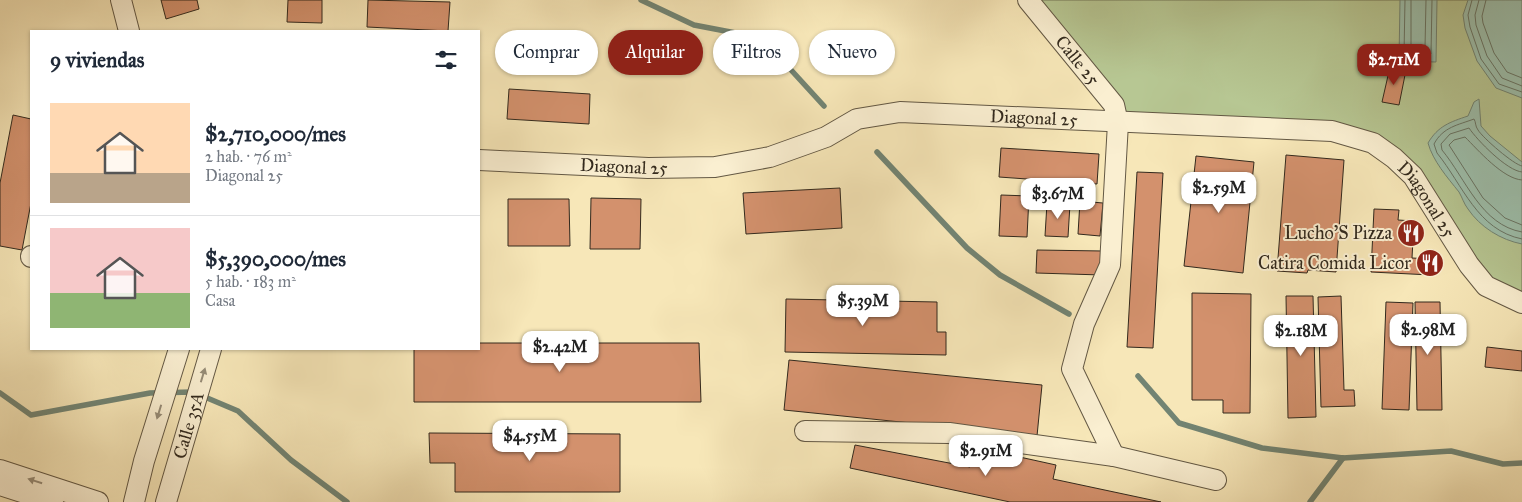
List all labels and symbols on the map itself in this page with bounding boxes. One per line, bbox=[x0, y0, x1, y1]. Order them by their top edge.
street label: Calle 25 bbox=[1051, 31, 1105, 90]
pin: $2.71M bbox=[1353, 44, 1435, 86]
street label: Diagonal 25 bbox=[990, 105, 1079, 131]
street label: Diagonal 25 bbox=[580, 154, 668, 179]
street label: Diagonal 25 bbox=[1393, 156, 1460, 242]
pin: $2.59M bbox=[1178, 172, 1260, 214]
pin: $3.67M bbox=[1017, 178, 1099, 220]
restaurant icon: Lucho'S Pizza bbox=[1396, 218, 1426, 248]
place label: Lucho'S Pizza bbox=[1284, 222, 1392, 244]
restaurant icon: Catira Comida Licor bbox=[1415, 248, 1445, 278]
place label: Catira Comida Licor bbox=[1258, 252, 1411, 274]
pin: $5.39M bbox=[822, 284, 904, 327]
pin: $2.18M bbox=[1260, 314, 1342, 357]
pin: $2.98M bbox=[1387, 314, 1469, 356]
pin: $2.42M bbox=[519, 330, 601, 373]
one-way arrow bbox=[200, 367, 208, 382]
street label: Calle 35A bbox=[168, 389, 209, 461]
one-way arrow bbox=[155, 405, 163, 420]
pin: $4.55M bbox=[489, 420, 571, 462]
pin: $2.91M bbox=[945, 434, 1027, 477]
one-way arrow bbox=[28, 477, 43, 485]

